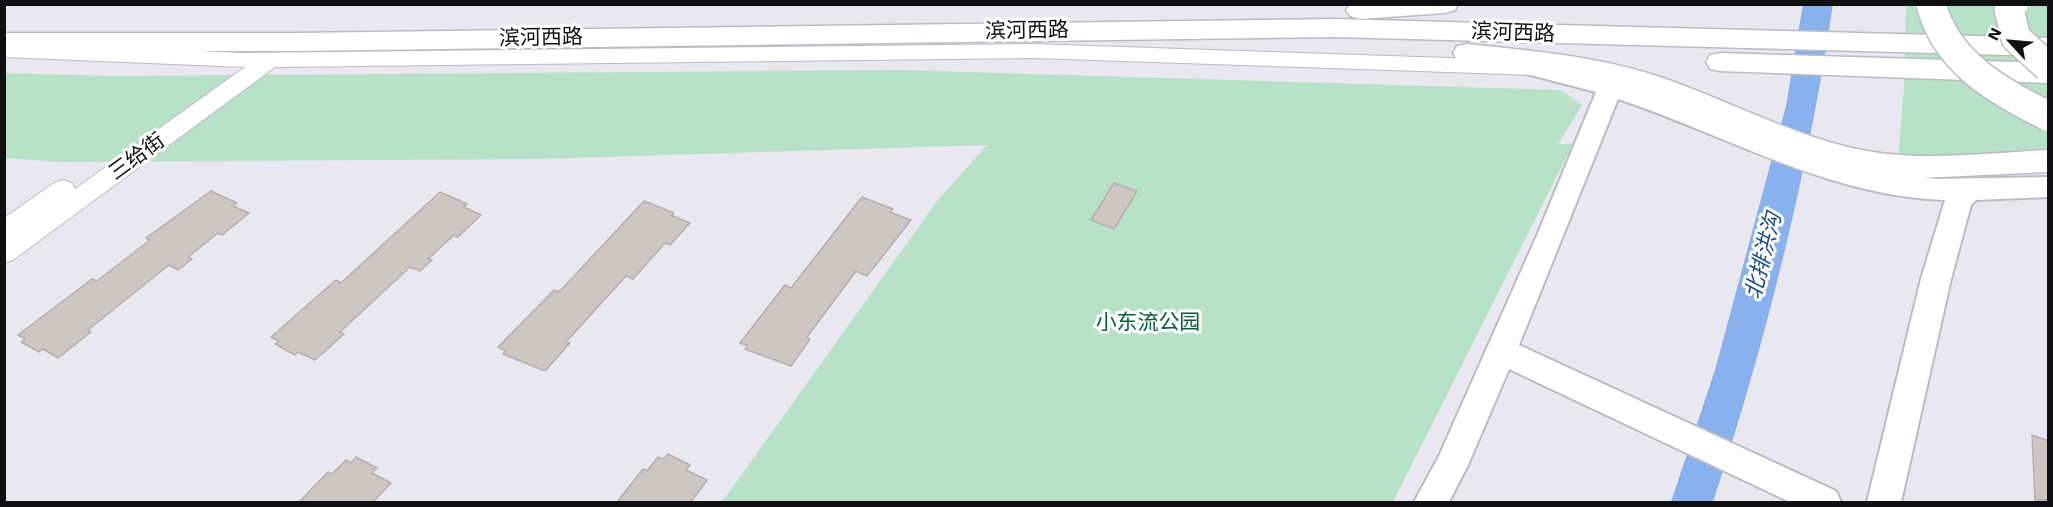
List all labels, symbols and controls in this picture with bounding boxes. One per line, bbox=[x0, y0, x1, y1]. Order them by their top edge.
north arrow bbox=[1981, 12, 2041, 72]
street label: 滨河西路 bbox=[985, 18, 1069, 44]
street label: 滨河西路 bbox=[1471, 19, 1555, 47]
text: N bbox=[1983, 24, 2006, 43]
street label: 滨河西路 bbox=[499, 25, 583, 51]
street label: 三给街 bbox=[104, 128, 170, 186]
water label: 北排洪沟 bbox=[1741, 210, 1787, 302]
park label: 小东流公园 bbox=[1096, 310, 1200, 336]

